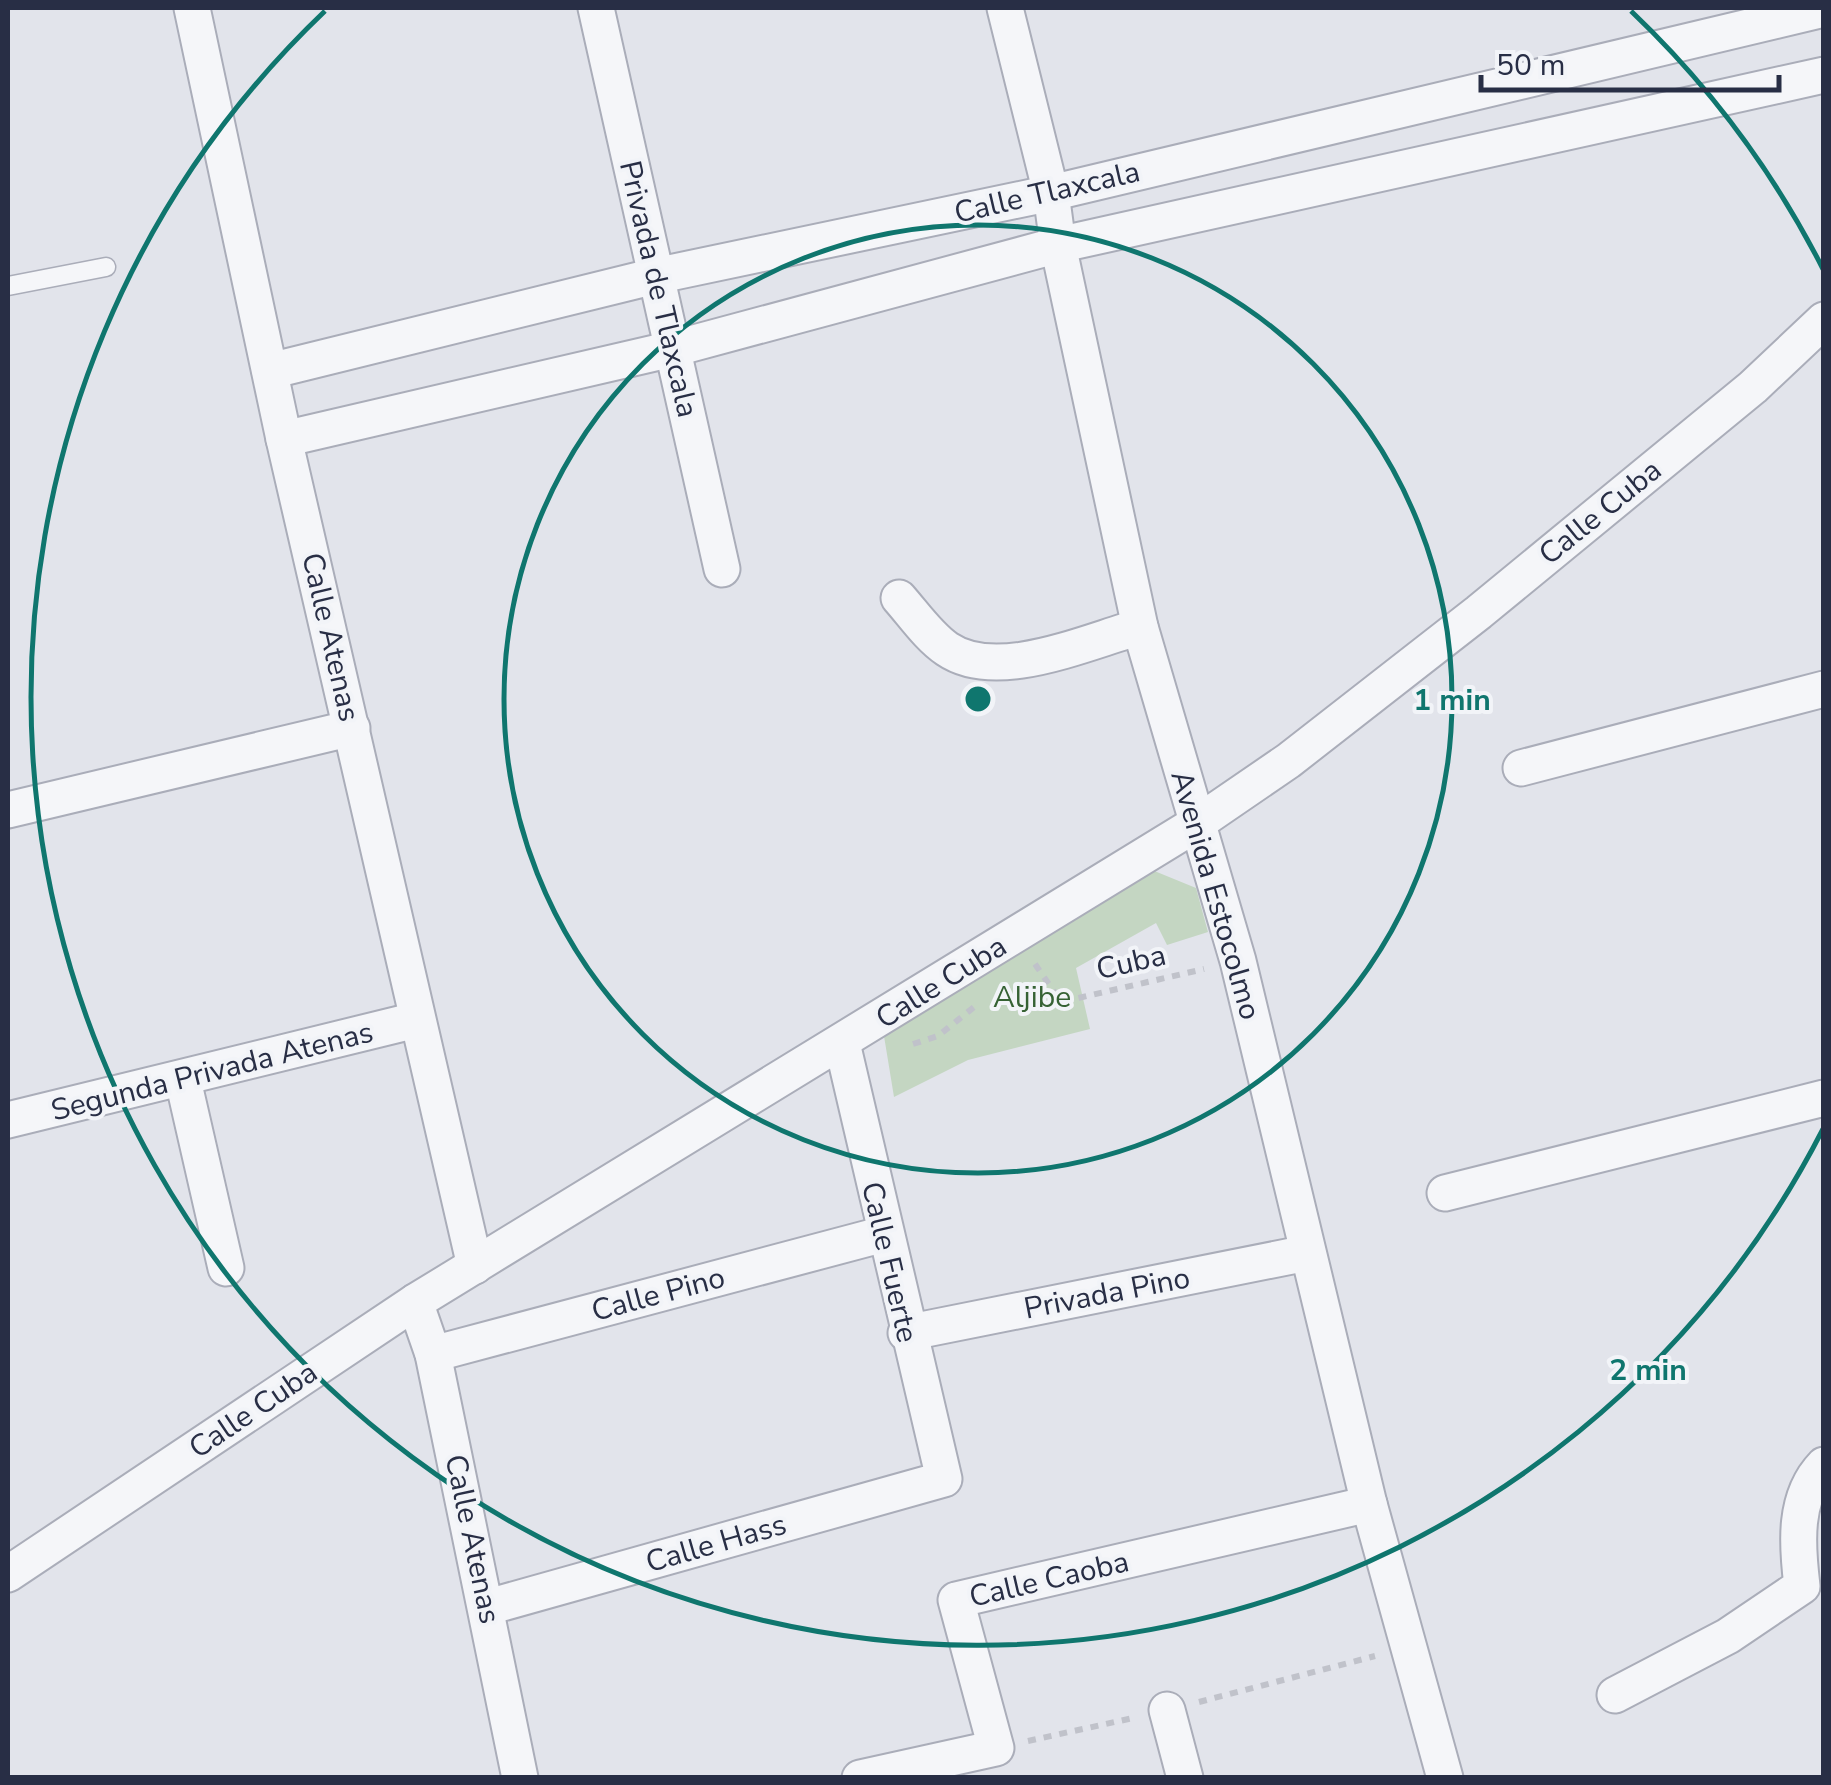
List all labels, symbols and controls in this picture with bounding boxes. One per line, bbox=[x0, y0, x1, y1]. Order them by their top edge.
scale bar bbox=[1481, 30, 1778, 92]
text: 50 m bbox=[1496, 45, 1565, 86]
street label: Calle Tlaxcala bbox=[950, 151, 1144, 234]
street label: Privada de Tlaxcala bbox=[609, 157, 708, 422]
street label: Calle Cuba bbox=[1530, 450, 1670, 575]
street label: Calle Atenas bbox=[291, 549, 370, 726]
text: 1 min bbox=[1413, 680, 1491, 721]
centre of rings bbox=[960, 681, 996, 717]
street label: Avenida Estocolmo bbox=[1160, 766, 1271, 1025]
street label: Calle Cuba bbox=[868, 926, 1014, 1039]
street label: Cuba bbox=[1092, 935, 1170, 990]
park label: Aljibe bbox=[993, 977, 1071, 1018]
street label: Segunda Privada Atenas bbox=[47, 1012, 378, 1131]
street label: Calle Fuerte bbox=[851, 1178, 928, 1346]
street label: Calle Pino bbox=[587, 1257, 729, 1332]
street label: Privada Pino bbox=[1021, 1257, 1194, 1330]
text: 2 min bbox=[1609, 1350, 1687, 1391]
street label: Calle Cuba bbox=[181, 1352, 326, 1468]
street label: Calle Atenas bbox=[435, 1451, 510, 1628]
street label: Calle Hass bbox=[641, 1504, 791, 1583]
street label: Calle Caoba bbox=[965, 1541, 1133, 1618]

